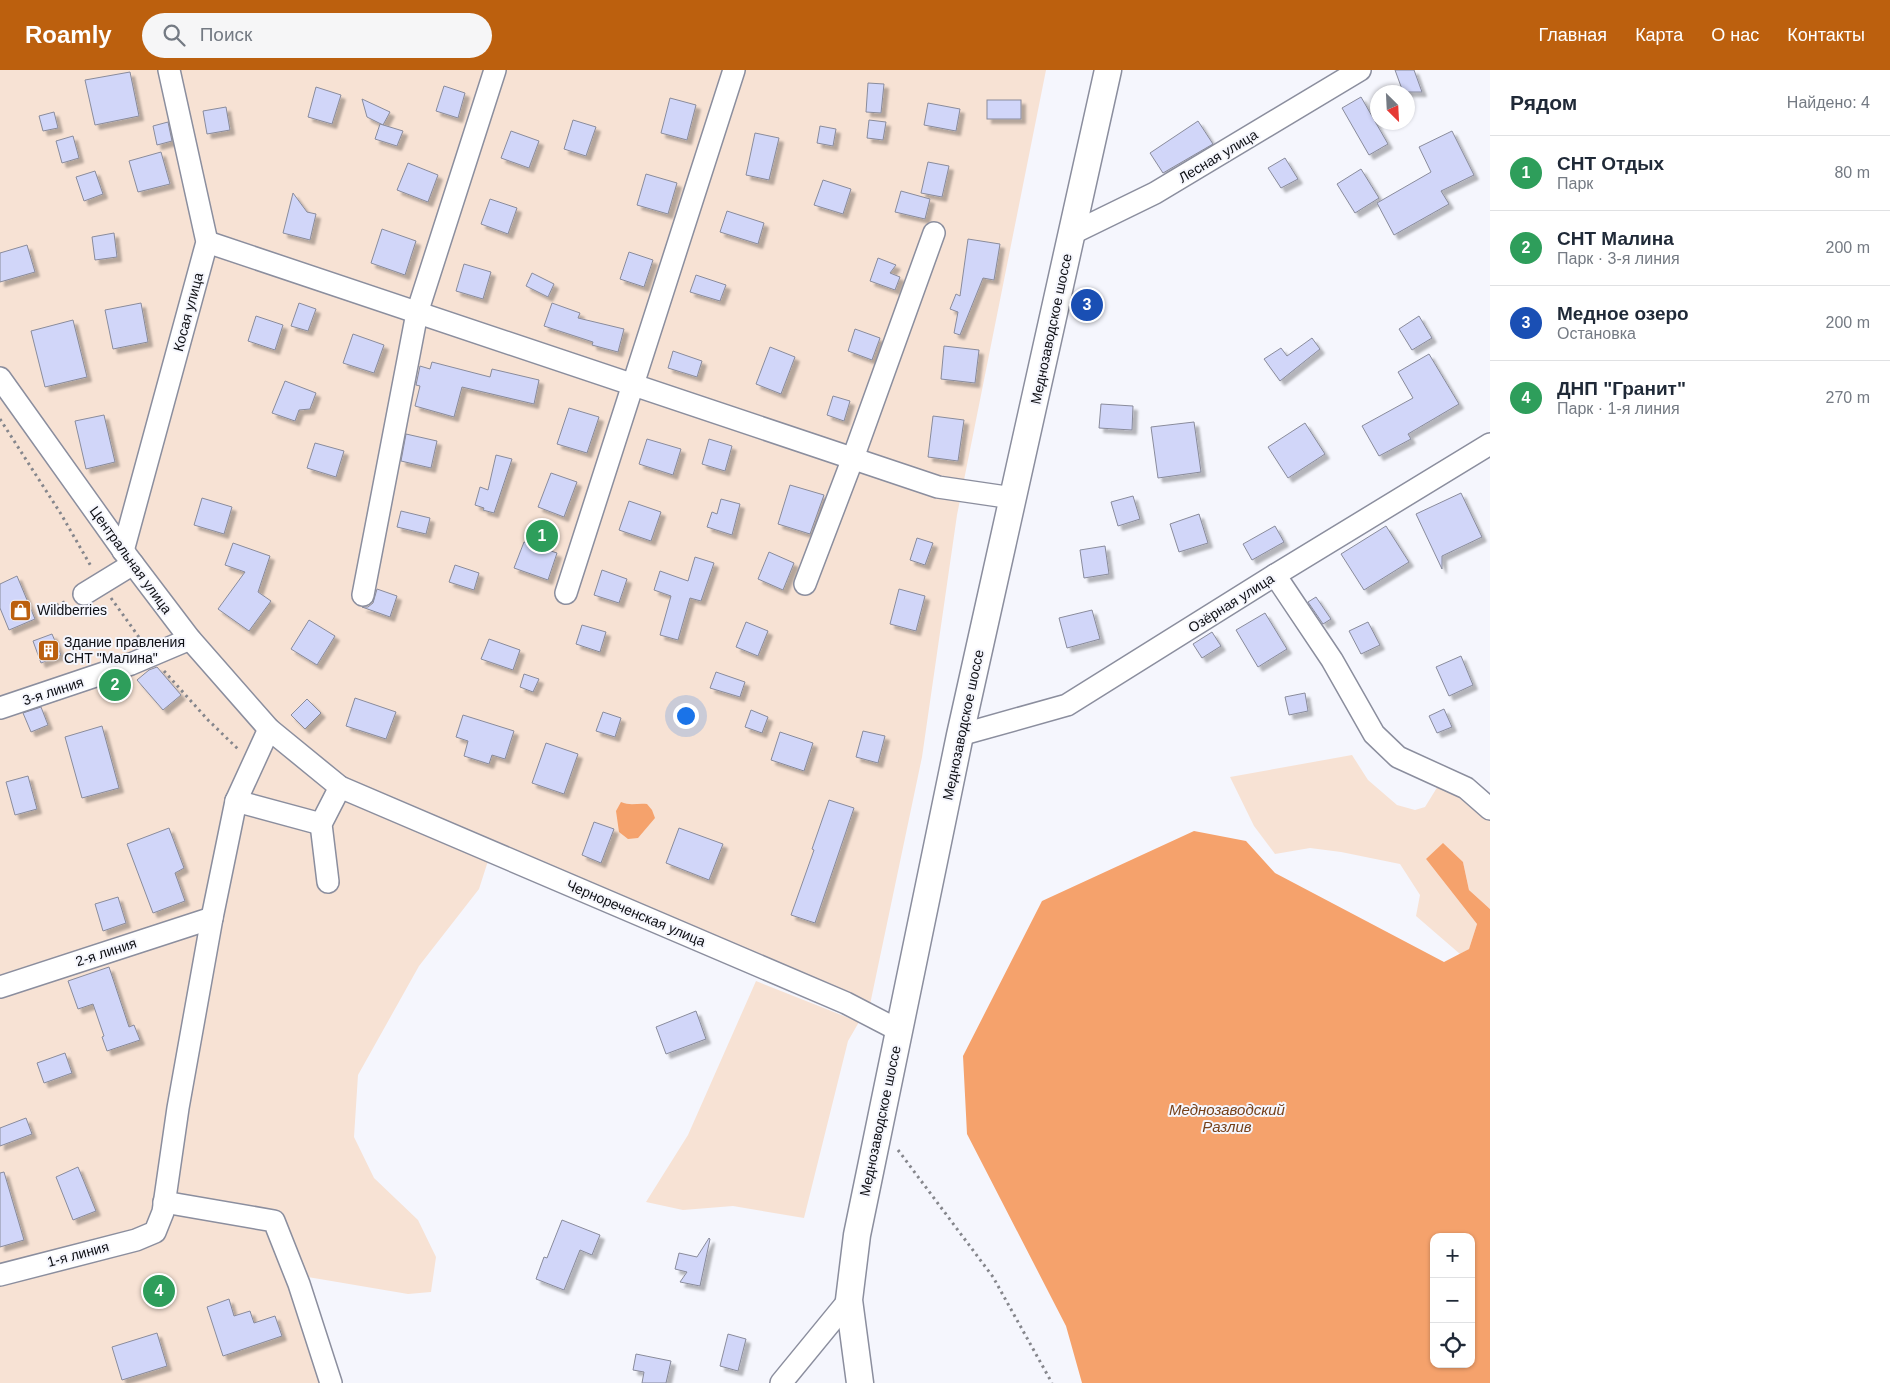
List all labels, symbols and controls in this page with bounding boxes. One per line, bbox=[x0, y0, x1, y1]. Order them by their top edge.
search box bbox=[142, 13, 492, 58]
text: Roamly bbox=[25, 21, 112, 48]
icon: search bbox=[160, 21, 188, 49]
text: Поиск bbox=[200, 24, 252, 45]
text: Главная bbox=[1539, 25, 1607, 45]
text: Карта bbox=[1635, 25, 1683, 45]
text: О нас bbox=[1711, 25, 1759, 45]
text: Контакты bbox=[1787, 25, 1865, 45]
north arrow bbox=[1370, 85, 1415, 130]
text: Рядом bbox=[1510, 91, 1577, 114]
text: Найдено: 4 bbox=[1787, 94, 1870, 111]
street label: Лесная улица bbox=[1176, 126, 1261, 186]
text: СНТ Отдых bbox=[1557, 153, 1664, 174]
text: 1 bbox=[1522, 164, 1530, 181]
text: 80 m bbox=[1834, 164, 1870, 181]
text: Парк bbox=[1557, 175, 1593, 192]
text: СНТ Малина bbox=[1557, 228, 1674, 249]
text: 2 bbox=[1522, 239, 1530, 256]
text: 200 m bbox=[1826, 239, 1870, 256]
text: Парк · 3-я линия bbox=[1557, 250, 1680, 267]
street label: Меднозаводское шоссе bbox=[1027, 252, 1075, 406]
street label: Косая улица bbox=[170, 271, 206, 353]
pin: 3 bbox=[1071, 286, 1103, 324]
text: Медное озеро bbox=[1557, 303, 1689, 324]
text: 3 bbox=[1522, 314, 1530, 331]
text: 200 m bbox=[1826, 314, 1870, 331]
text: Остановка bbox=[1557, 325, 1636, 342]
text: ДНП "Гранит" bbox=[1557, 378, 1686, 399]
text: 4 bbox=[1522, 389, 1530, 406]
text: 270 m bbox=[1826, 389, 1870, 406]
text: Парк · 1-я линия bbox=[1557, 400, 1680, 417]
street label: Центральная улица bbox=[87, 503, 175, 617]
pin: 1 bbox=[526, 517, 558, 555]
street label: Озёрная улица bbox=[1185, 570, 1277, 636]
shop icon: Wildberries bbox=[9, 598, 33, 622]
place label: Wildberries bbox=[37, 602, 107, 618]
place label: Здание правления СНТ "Малина" bbox=[64, 634, 185, 666]
building icon: Здание правления СНТ "Малина" bbox=[36, 638, 60, 662]
street label: Меднозаводское шоссе bbox=[939, 648, 987, 802]
pin: 2 bbox=[99, 666, 131, 704]
street label: 3-я линия bbox=[21, 674, 85, 708]
your location bbox=[673, 703, 699, 729]
street label: Чернореченская улица bbox=[564, 876, 708, 950]
street label: 2-я линия bbox=[74, 935, 138, 969]
street label: Меднозаводское шоссе bbox=[856, 1044, 904, 1198]
water label: Меднозаводский Разлив bbox=[1169, 1101, 1286, 1135]
map controls bbox=[1430, 1233, 1475, 1368]
button: + bbox=[1430, 1233, 1475, 1278]
street label: 1-я линия bbox=[45, 1238, 111, 1270]
pin: 4 bbox=[143, 1272, 175, 1310]
button: − bbox=[1430, 1278, 1475, 1323]
button: locate bbox=[1430, 1323, 1475, 1368]

